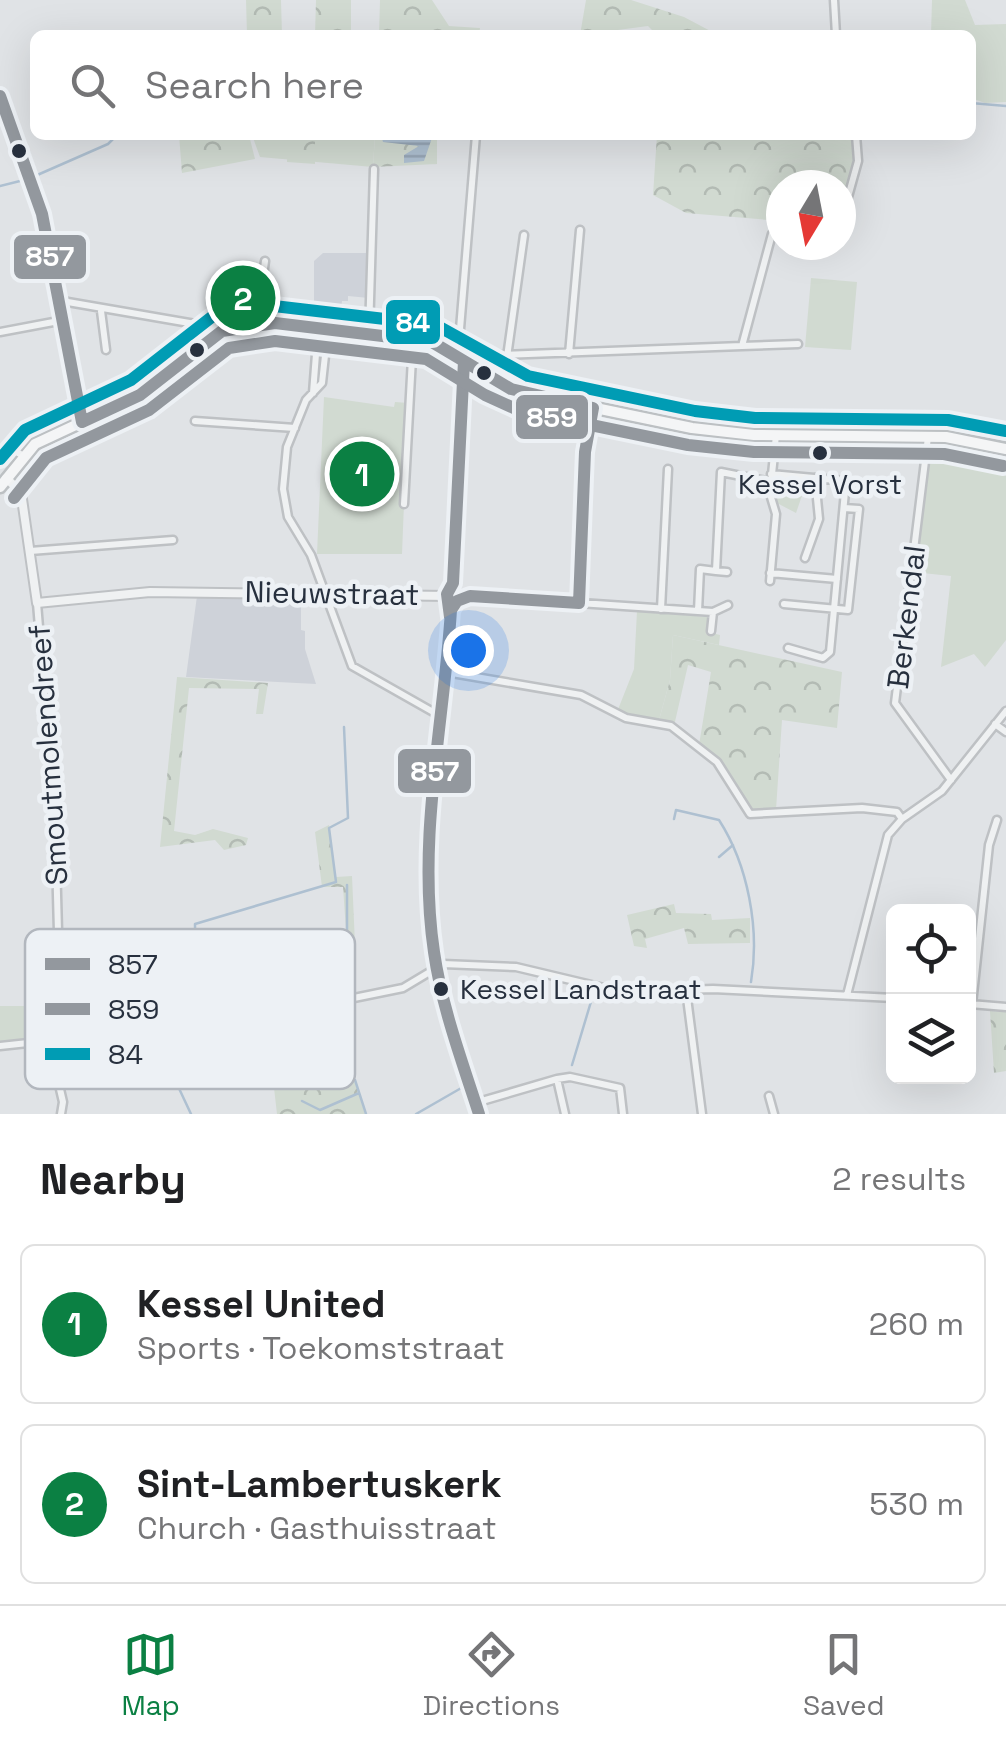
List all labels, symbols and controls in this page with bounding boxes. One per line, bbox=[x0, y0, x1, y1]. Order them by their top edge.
search box bbox=[30, 30, 976, 140]
icon: search bbox=[65, 58, 120, 113]
text: Search here bbox=[145, 61, 364, 109]
unlabelled marker bbox=[9, 141, 29, 161]
north arrow bbox=[766, 170, 856, 260]
line badge: 857 bbox=[12, 233, 88, 281]
text: 857 bbox=[26, 238, 74, 274]
pin: 2 bbox=[210, 260, 276, 336]
line badge: 84 bbox=[384, 298, 442, 346]
text: 84 bbox=[396, 304, 430, 340]
unlabelled marker bbox=[187, 340, 207, 360]
unlabelled marker bbox=[474, 363, 494, 383]
line badge: 859 bbox=[514, 393, 590, 441]
text: 859 bbox=[527, 399, 577, 435]
pin: 1 bbox=[330, 436, 394, 512]
marker: Kessel Vorst bbox=[810, 443, 830, 463]
place label: Kessel Vorst bbox=[738, 466, 902, 502]
street label: Berkendal bbox=[878, 543, 934, 691]
street label: Nieuwstraat bbox=[244, 572, 420, 614]
street label: Smoutmolendreef bbox=[19, 623, 77, 887]
your location bbox=[443, 625, 494, 676]
line badge: 857 bbox=[396, 747, 473, 795]
text: 857 bbox=[411, 753, 459, 789]
map controls bbox=[886, 904, 976, 1084]
button: locate bbox=[886, 904, 976, 994]
legend bbox=[25, 929, 355, 1089]
text: 857 bbox=[108, 946, 158, 982]
place label: Kessel Landstraat bbox=[460, 971, 701, 1007]
marker: Kessel Landstraat bbox=[431, 979, 451, 999]
text: 859 bbox=[108, 991, 159, 1027]
button: layers bbox=[886, 994, 976, 1084]
text: 84 bbox=[108, 1036, 143, 1072]
text: Nearby bbox=[40, 1153, 186, 1206]
text: 2 results bbox=[832, 1159, 966, 1199]
text: Kessel United bbox=[137, 1280, 386, 1328]
text: 1 bbox=[67, 1304, 82, 1344]
text: 260 m bbox=[869, 1304, 964, 1344]
text: Sports · Toekomststraat bbox=[137, 1328, 505, 1368]
text: Sint-Lambertuskerk bbox=[137, 1460, 502, 1508]
text: 2 bbox=[65, 1484, 84, 1524]
text: 530 m bbox=[869, 1484, 964, 1524]
text: Church · Gasthuisstraat bbox=[137, 1508, 497, 1548]
tab: Map bbox=[121, 1627, 180, 1723]
tab: Directions bbox=[423, 1627, 560, 1723]
tab: Saved bbox=[803, 1627, 885, 1723]

